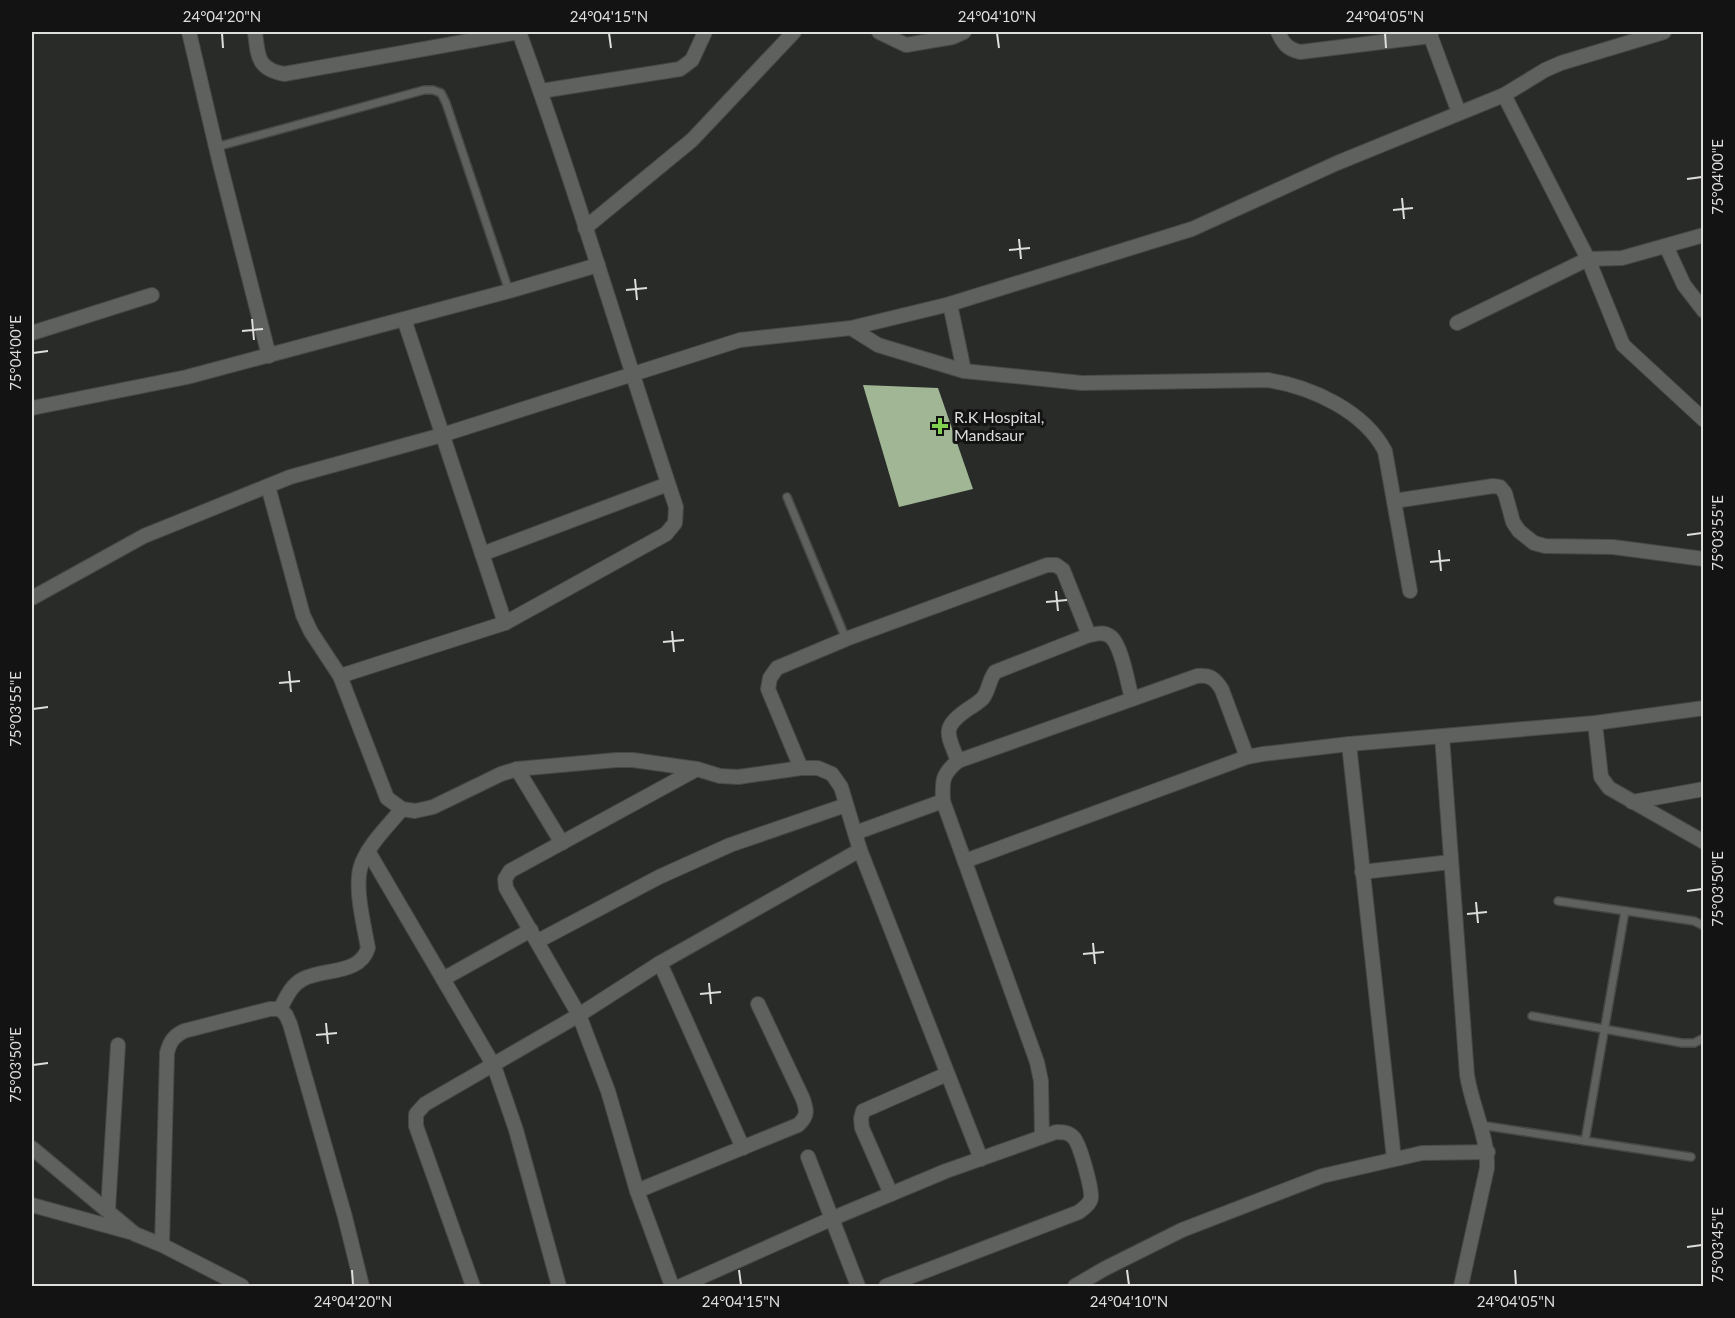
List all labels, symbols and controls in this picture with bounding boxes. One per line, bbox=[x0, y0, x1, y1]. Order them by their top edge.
text: 24°04'20"N bbox=[183, 7, 261, 25]
text: 24°04'15"N bbox=[570, 7, 648, 25]
text: 24°04'10"N bbox=[958, 7, 1036, 25]
text: 24°04'05"N bbox=[1346, 7, 1424, 25]
text: 75°04'00"E bbox=[1708, 139, 1726, 215]
text: 75°04'00"E bbox=[6, 315, 24, 391]
place label: R.K Hospital, Mandsaur bbox=[954, 407, 1044, 444]
marker: R.K Hospital, Mandsaur bbox=[931, 417, 949, 435]
text: 75°03'55"E bbox=[1708, 495, 1726, 571]
text: 75°03'55"E bbox=[6, 671, 24, 747]
text: 75°03'50"E bbox=[1708, 851, 1726, 927]
text: 75°03'50"E bbox=[6, 1027, 24, 1103]
text: 75°03'45"E bbox=[1708, 1207, 1726, 1283]
text: 24°04'20"N bbox=[314, 1292, 392, 1310]
text: 24°04'15"N bbox=[702, 1292, 780, 1310]
text: 24°04'10"N bbox=[1090, 1292, 1168, 1310]
text: 24°04'05"N bbox=[1477, 1292, 1555, 1310]

